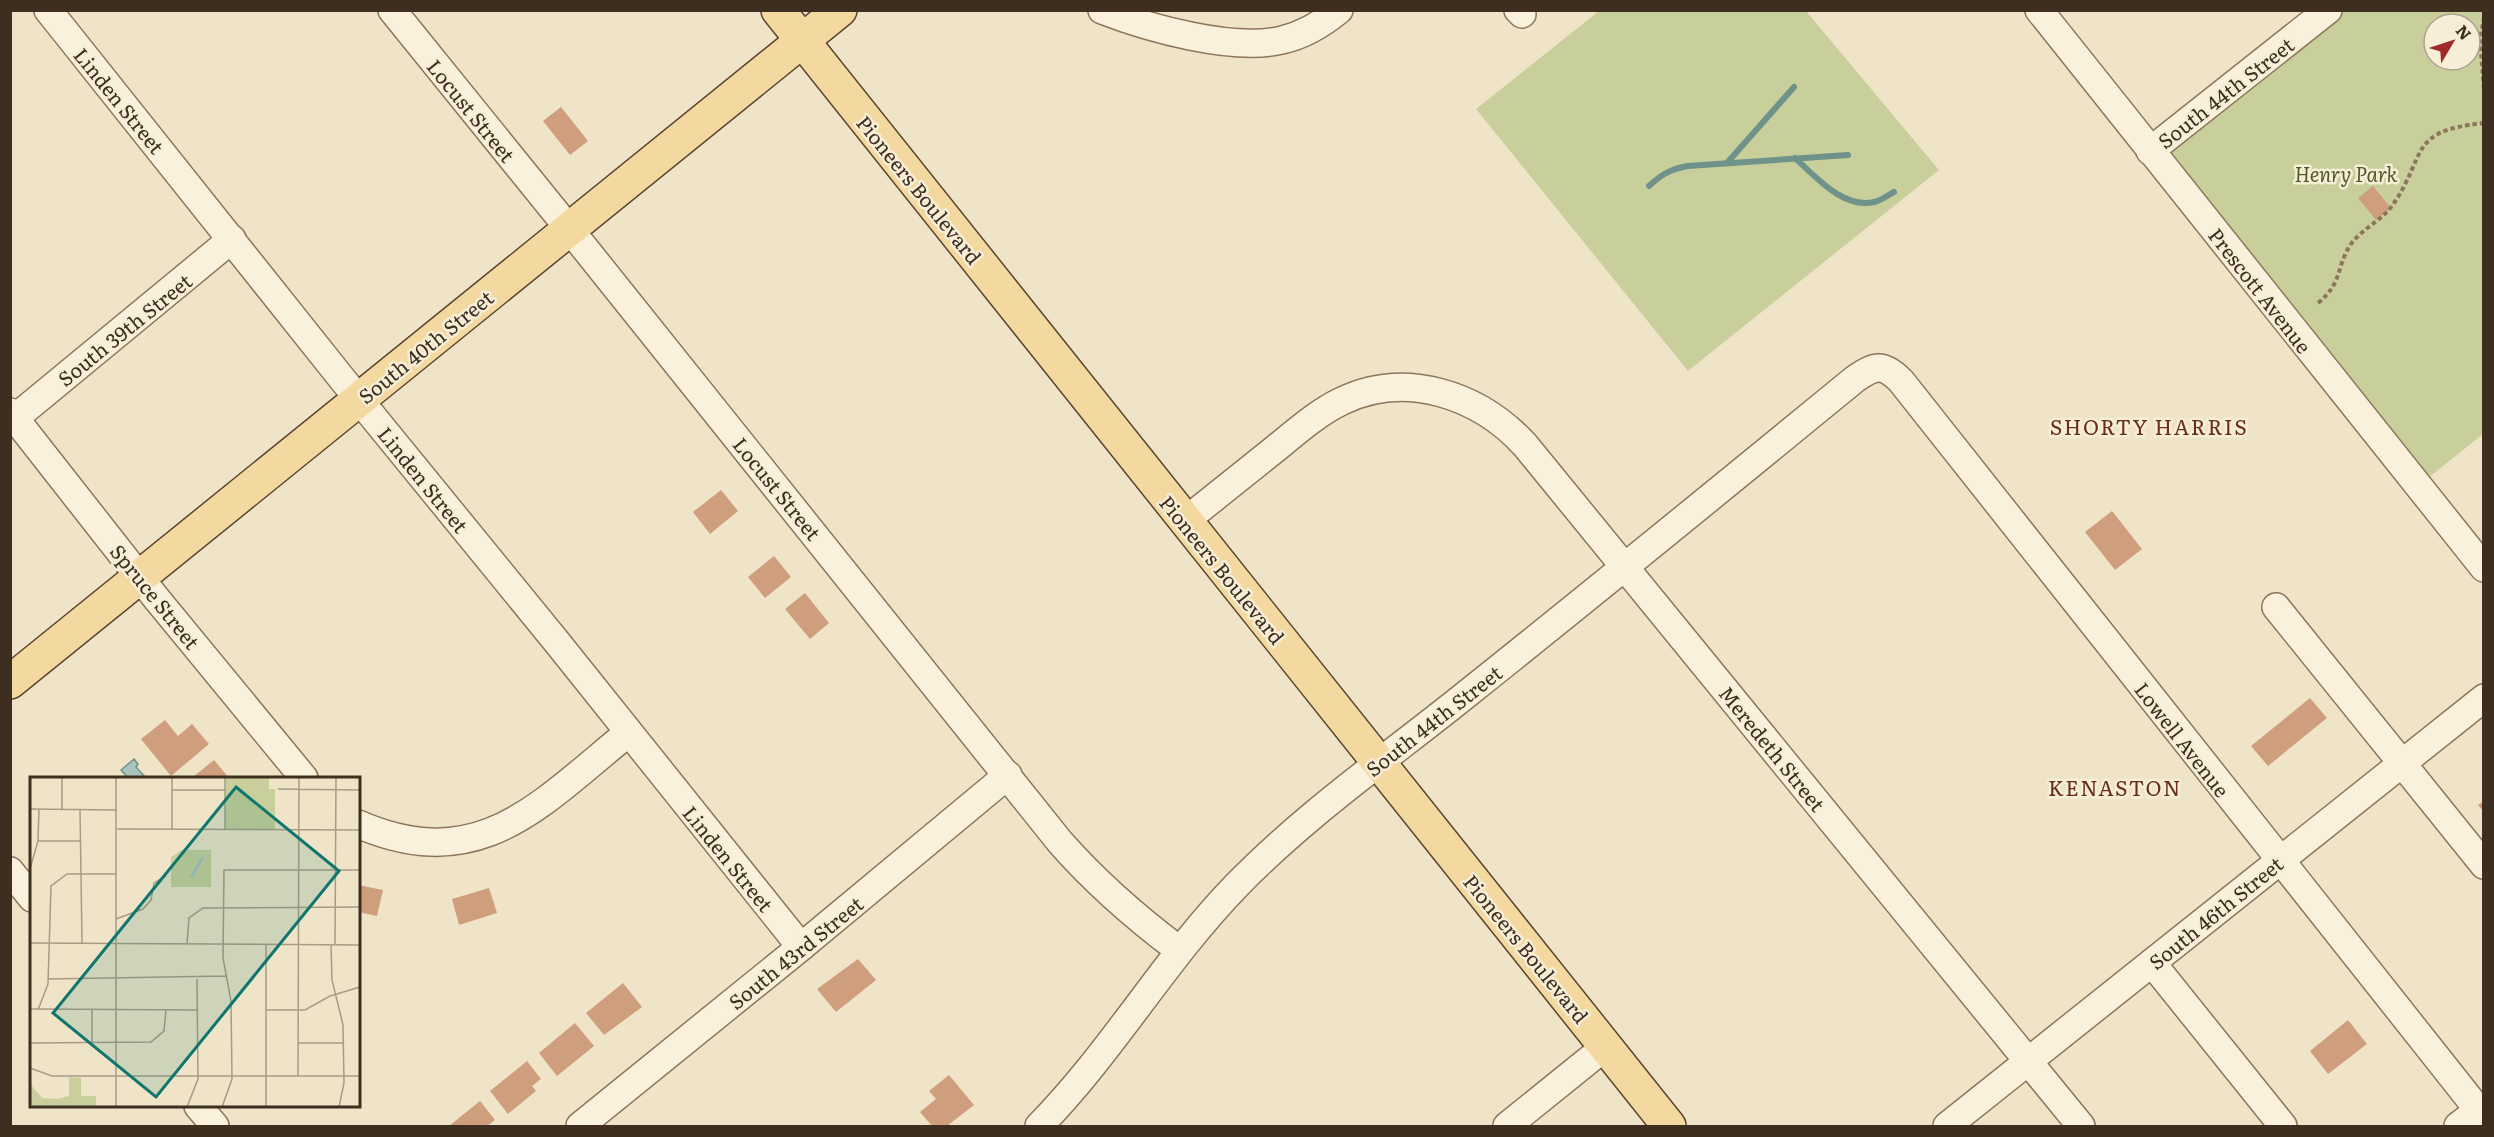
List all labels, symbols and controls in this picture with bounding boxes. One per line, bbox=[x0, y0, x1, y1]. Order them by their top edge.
north arrow bbox=[2422, 12, 2482, 72]
text: N bbox=[2451, 19, 2478, 45]
street label: South 44th Street bbox=[2151, 29, 2299, 155]
street label: Linden Street bbox=[68, 40, 172, 160]
street label: Locust Street bbox=[421, 52, 523, 168]
street label: Pioneers Boulevard bbox=[850, 108, 990, 270]
park label: Henry Park bbox=[2295, 158, 2397, 188]
street label: Prescott Avenue bbox=[2202, 221, 2320, 359]
street label: South 39th Street bbox=[51, 265, 197, 393]
street label: South 40th Street bbox=[351, 282, 499, 410]
district label: SHORTY HARRIS bbox=[2050, 410, 2248, 441]
street label: Linden Street bbox=[372, 419, 476, 539]
street label: Locust Street bbox=[727, 430, 829, 546]
street label: Pioneers Boulevard bbox=[1153, 488, 1293, 650]
street label: Spruce Street bbox=[104, 537, 208, 655]
street label: South 44th Street bbox=[1359, 657, 1507, 783]
street label: Lowell Avenue bbox=[2128, 675, 2238, 803]
street label: Meredeth Street bbox=[1713, 679, 1833, 817]
district label: KENASTON bbox=[2048, 771, 2182, 802]
inset map bbox=[30, 777, 360, 1107]
street label: Linden Street bbox=[677, 798, 781, 918]
street label: South 46th Street bbox=[2141, 848, 2289, 976]
street label: Pioneers Boulevard bbox=[1457, 867, 1597, 1029]
street label: South 43rd Street bbox=[721, 888, 869, 1016]

